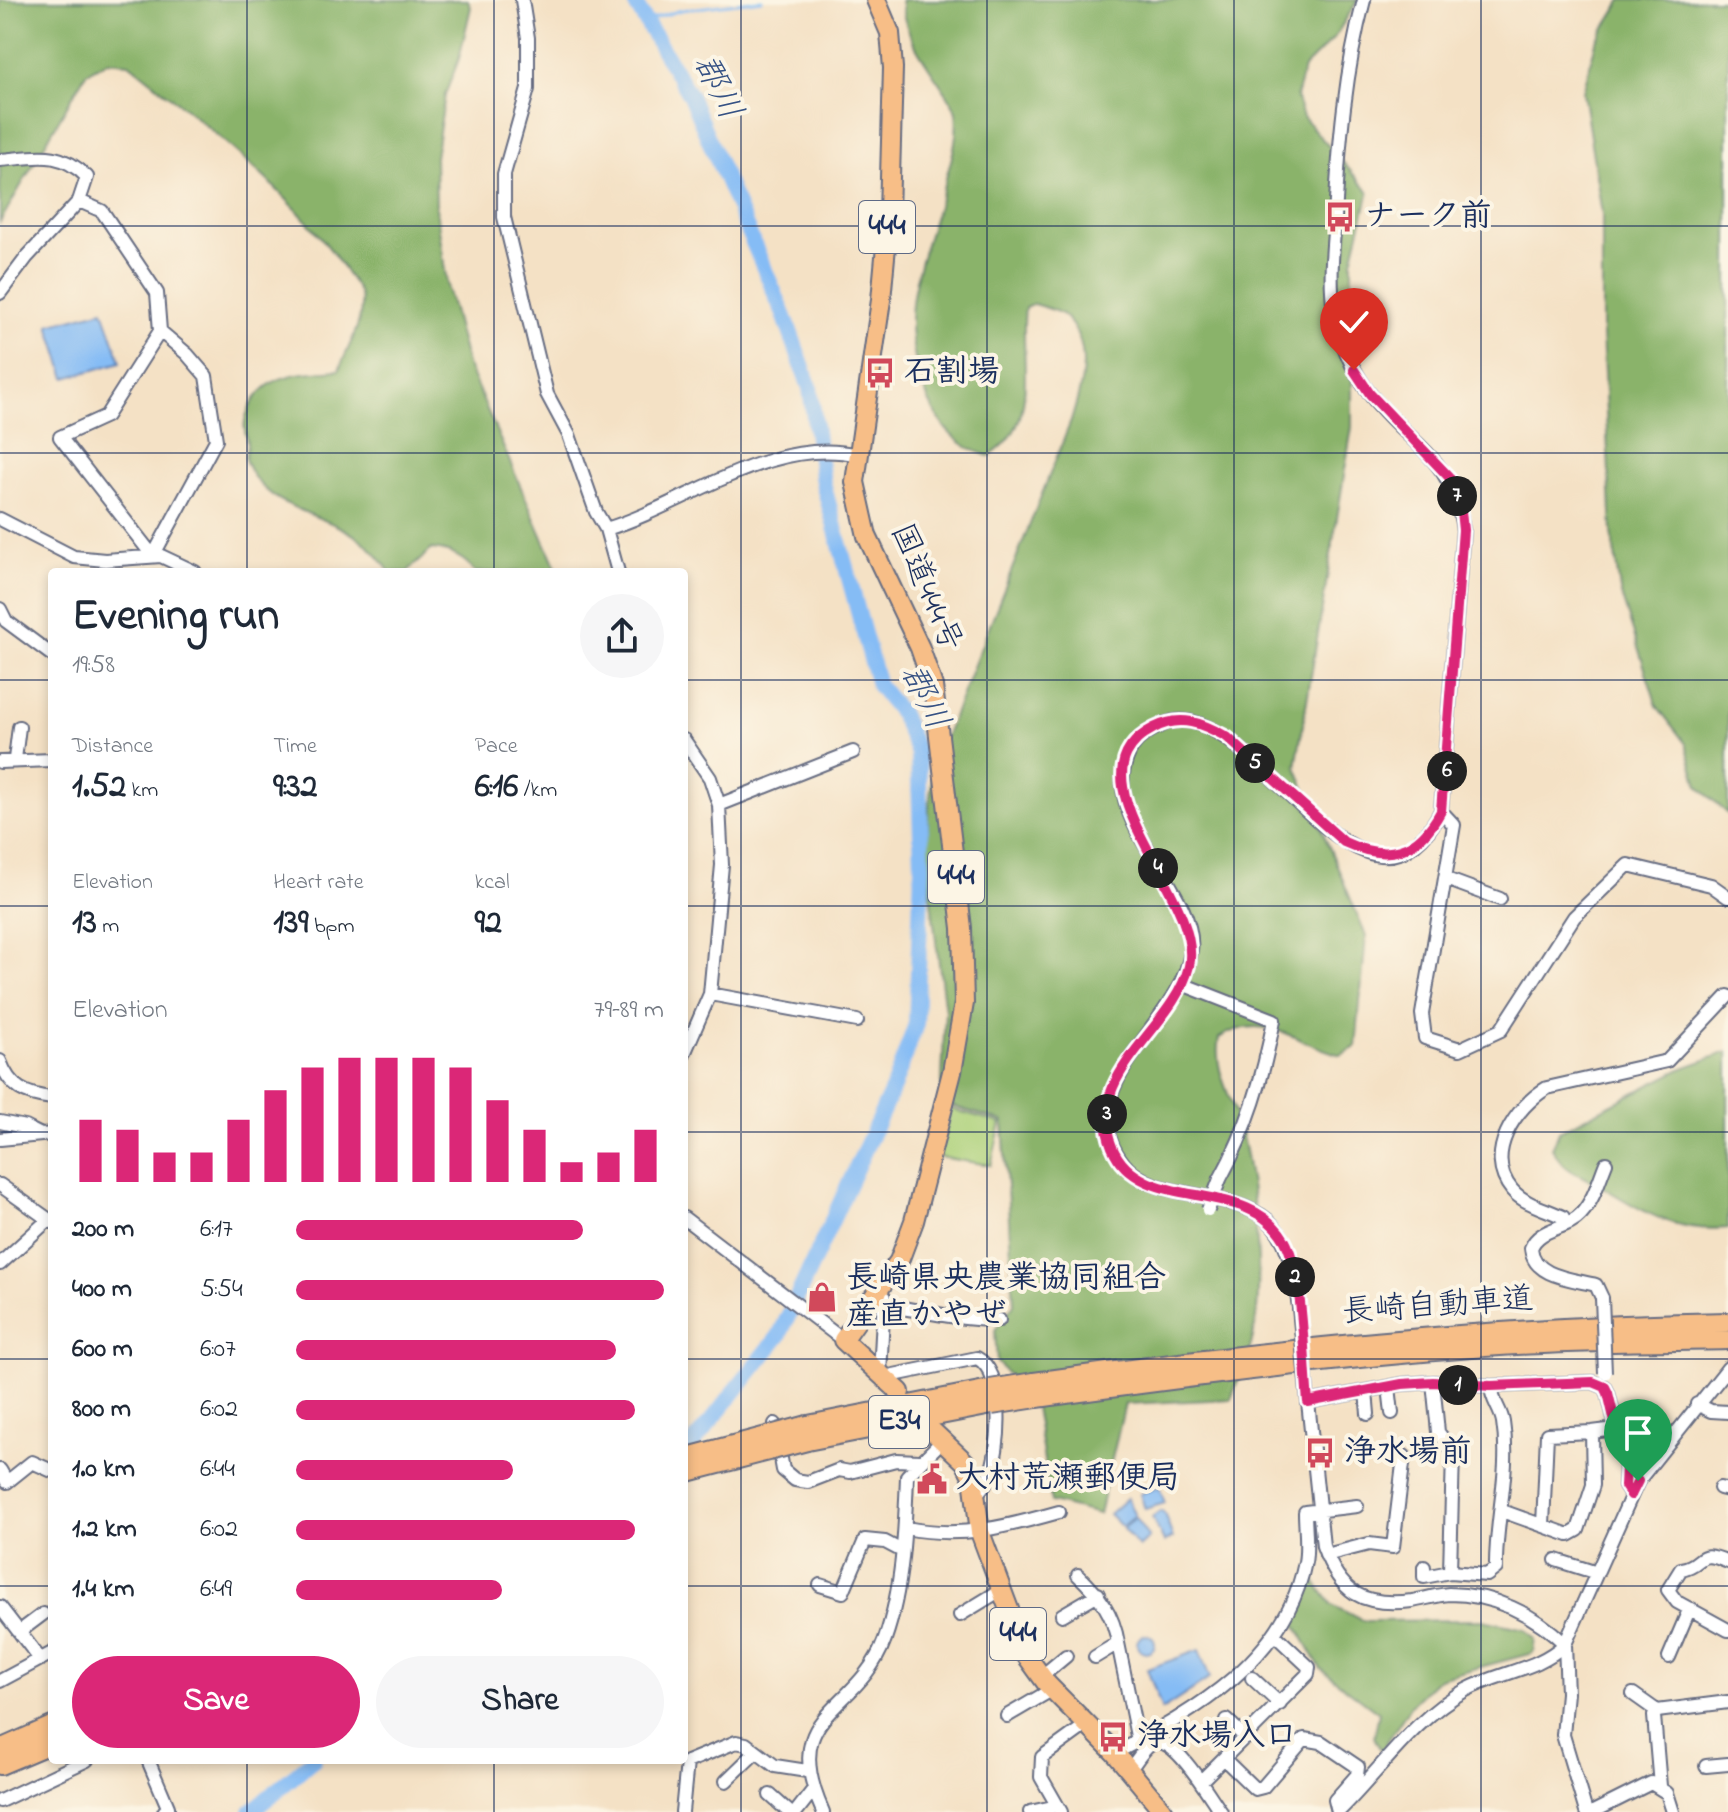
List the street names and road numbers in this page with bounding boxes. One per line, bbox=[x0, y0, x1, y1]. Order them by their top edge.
road number: 444 bbox=[859, 201, 915, 253]
street label: 国道444号 bbox=[877, 516, 973, 660]
road number: 444 bbox=[928, 851, 984, 903]
street label: 長崎自動車道 bbox=[1341, 1277, 1535, 1337]
road number: E34 bbox=[869, 1396, 929, 1448]
road number: 444 bbox=[990, 1608, 1046, 1660]

